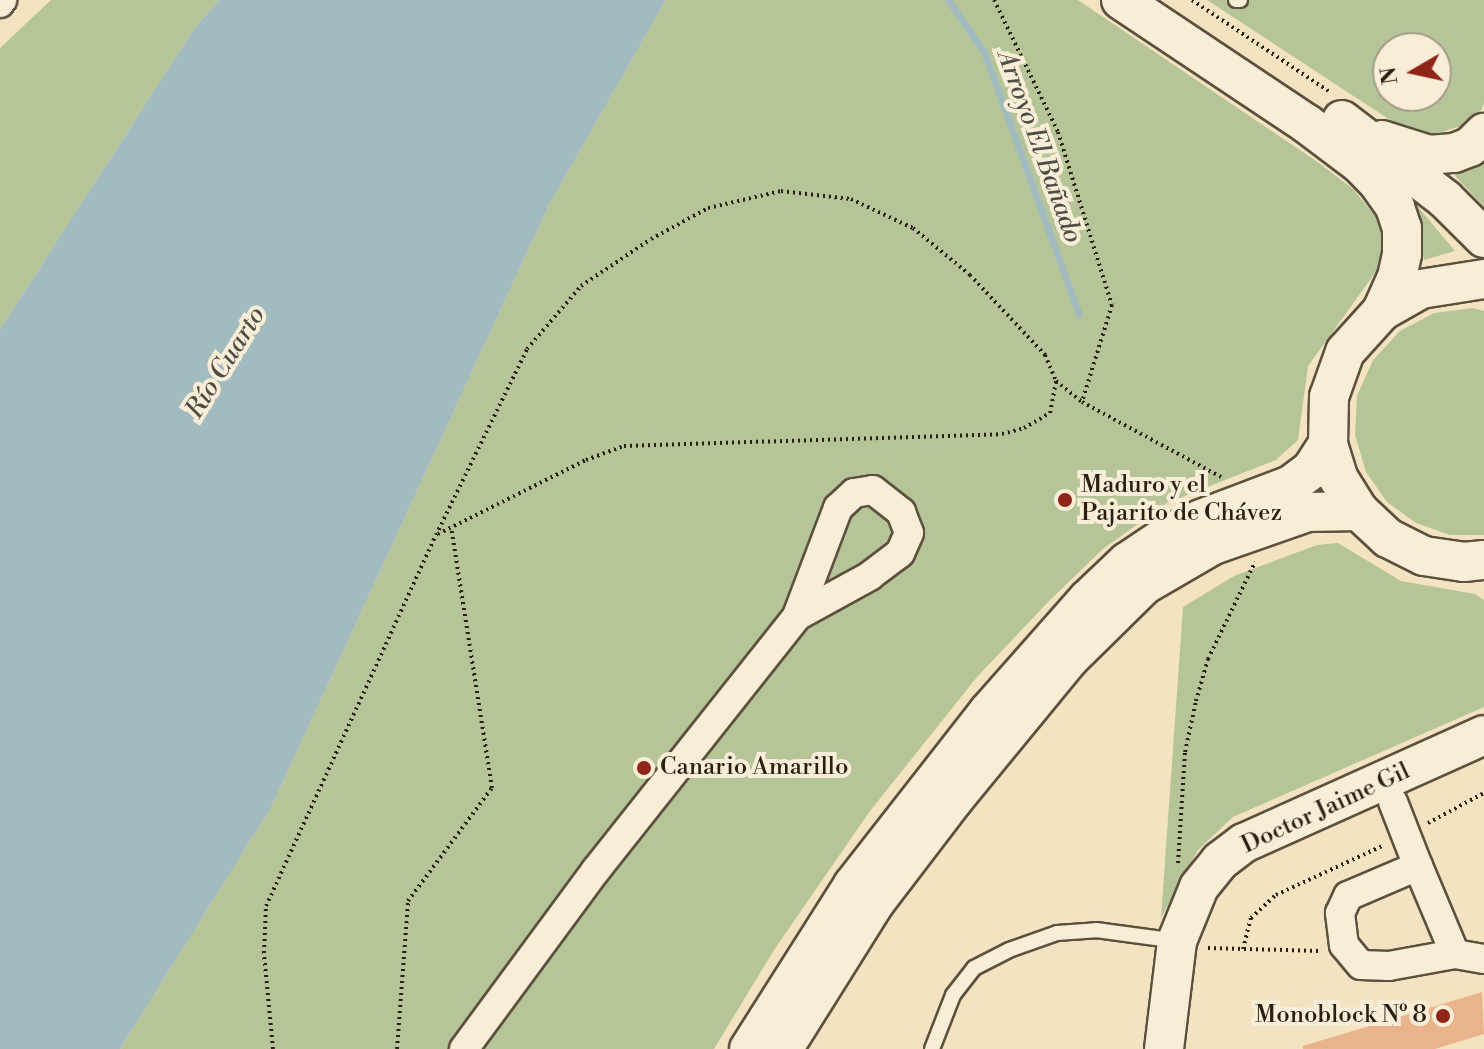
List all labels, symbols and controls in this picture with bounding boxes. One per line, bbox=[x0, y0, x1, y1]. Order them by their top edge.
north arrow bbox=[1372, 32, 1452, 112]
water label: Arroyo El Bañado bbox=[990, 47, 1088, 247]
text: N bbox=[1375, 65, 1404, 86]
water label: Río Cuarto bbox=[179, 301, 273, 425]
place label: Maduro y el Pajarito de Chávez bbox=[1081, 472, 1282, 528]
marker: Maduro y el Pajarito de Chávez bbox=[1056, 491, 1074, 509]
place label: Canario Amarillo bbox=[660, 754, 848, 782]
street label: Doctor Jaime Gil bbox=[1237, 757, 1415, 861]
marker: Canario Amarillo bbox=[635, 759, 653, 777]
place label: Monoblock Nº 8 bbox=[1255, 1002, 1427, 1030]
marker: Monoblock Nº 8 bbox=[1434, 1007, 1452, 1025]

